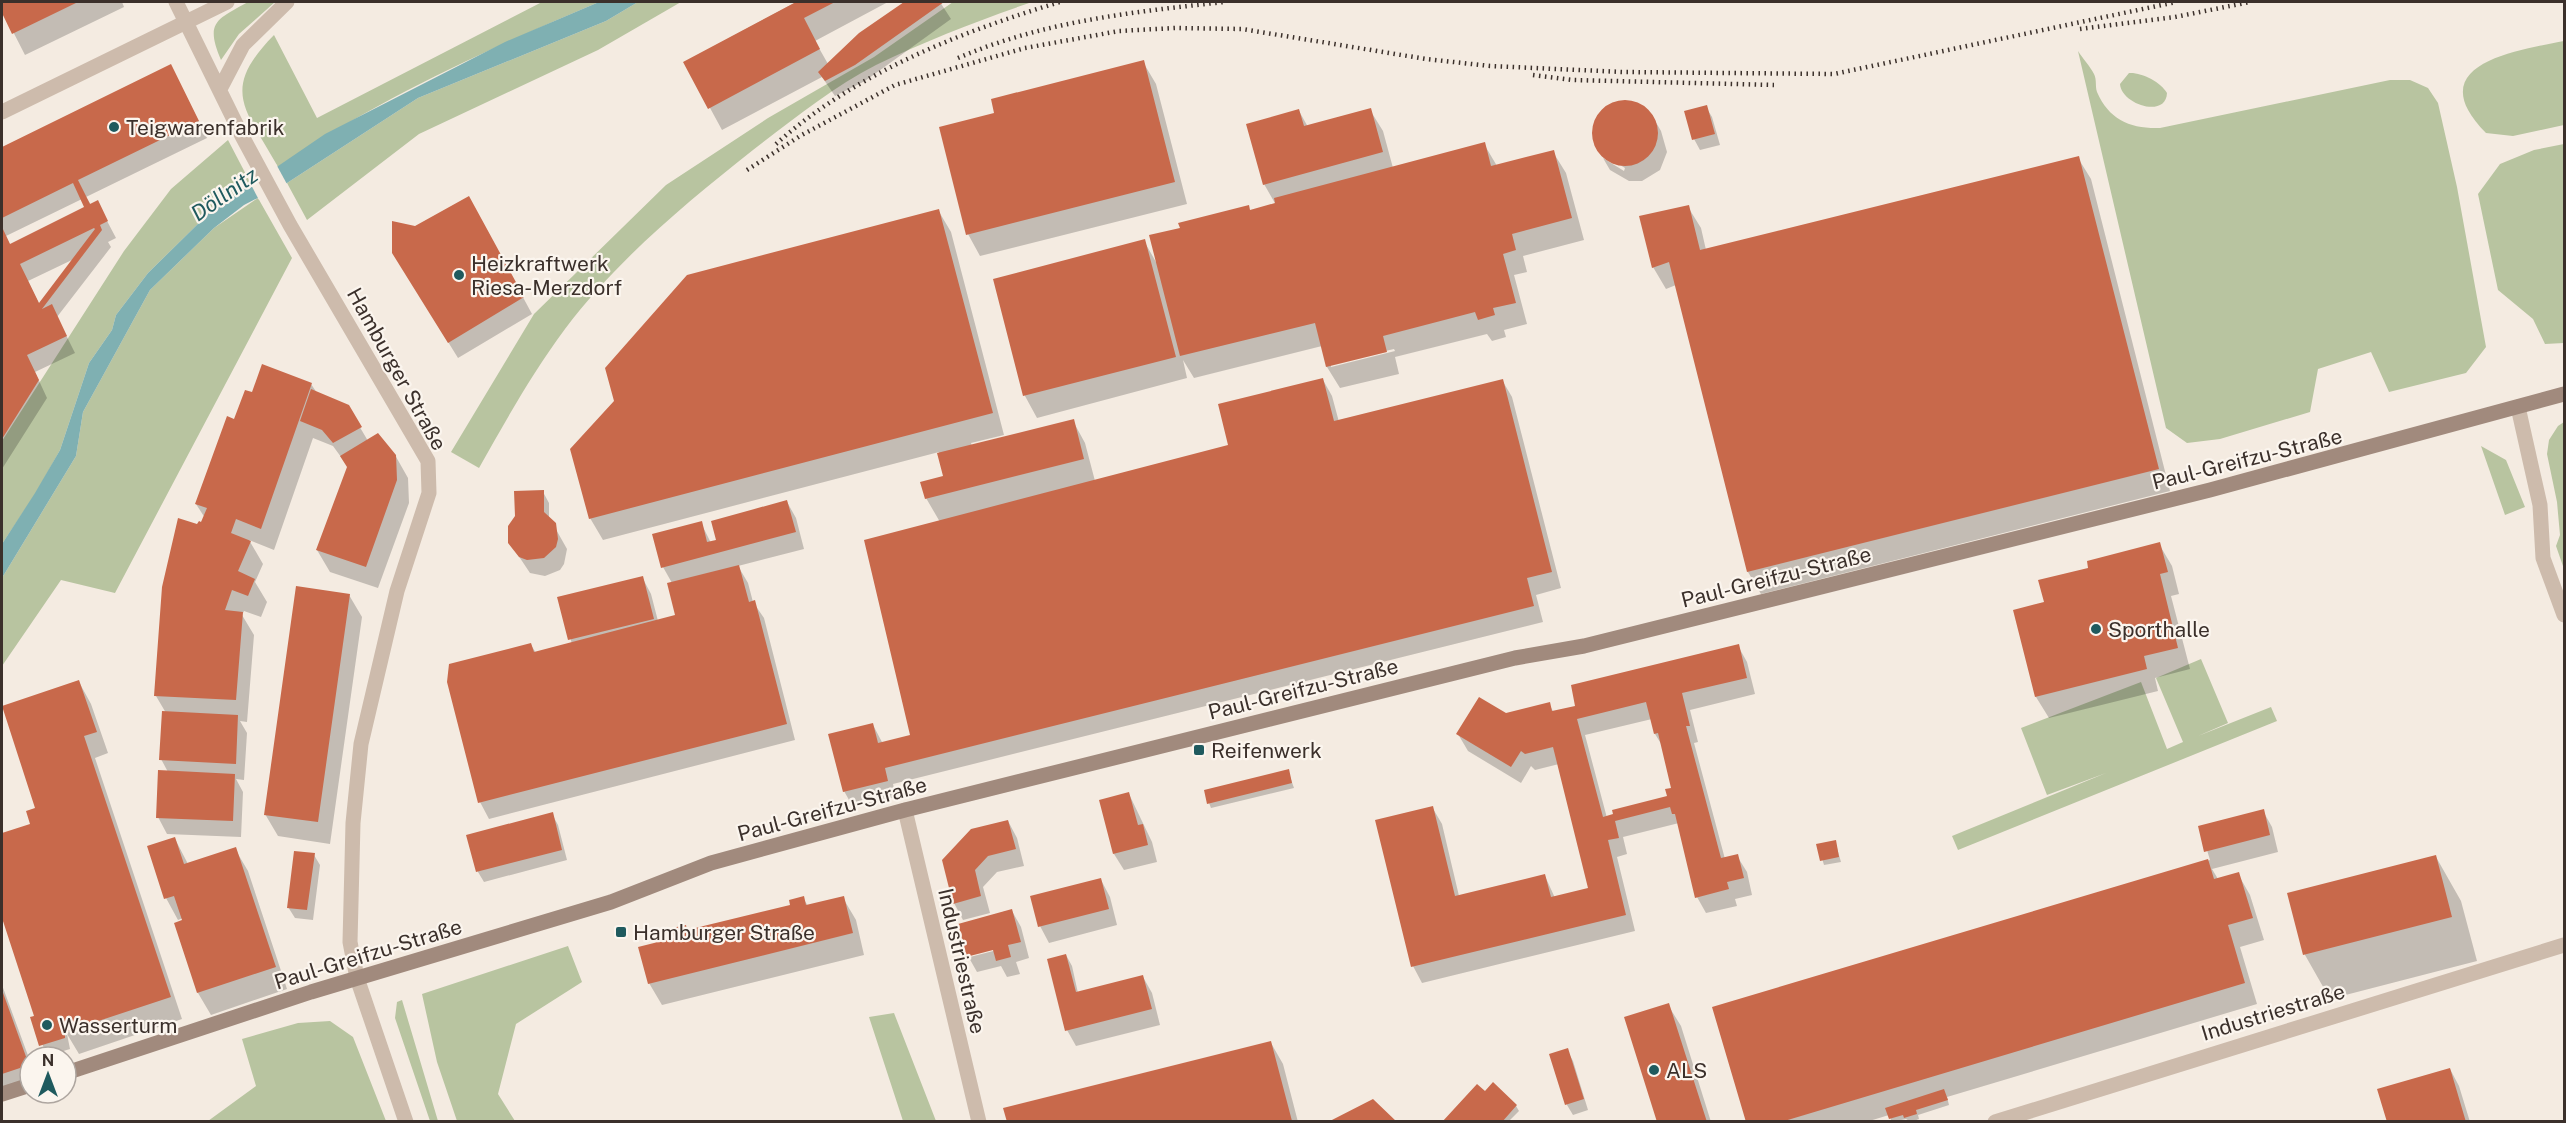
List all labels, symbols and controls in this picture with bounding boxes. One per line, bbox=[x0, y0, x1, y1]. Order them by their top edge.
place label: Teigwarenfabrik bbox=[126, 115, 285, 140]
marker: Teigwarenfabrik bbox=[107, 120, 121, 134]
water label: Döllnitz bbox=[186, 161, 263, 226]
place label: Heizkraftwerk Riesa-Merzdorf bbox=[471, 251, 622, 300]
marker: Heizkraftwerk Riesa-Merzdorf bbox=[452, 268, 466, 282]
street label: Hamburger Straße bbox=[342, 283, 452, 455]
street label: Paul-Greifzu-Straße bbox=[2149, 423, 2345, 495]
street label: Paul-Greifzu-Straße bbox=[1678, 541, 1874, 613]
place label: Sporthalle bbox=[2108, 617, 2210, 642]
marker: Sporthalle bbox=[2089, 622, 2103, 636]
street label: Paul-Greifzu-Straße bbox=[1205, 653, 1401, 725]
place label: Reifenwerk bbox=[1211, 738, 1322, 763]
marker: Reifenwerk bbox=[1192, 743, 1206, 757]
street label: Paul-Greifzu-Straße bbox=[735, 772, 929, 846]
street label: Industriestraße bbox=[933, 886, 991, 1036]
street label: Paul-Greifzu-Straße bbox=[271, 914, 465, 994]
place label: Hamburger Straße bbox=[633, 920, 815, 945]
marker: Hamburger Straße bbox=[614, 925, 628, 939]
street label: Industriestraße bbox=[2198, 978, 2348, 1046]
place label: Wasserturm bbox=[59, 1013, 177, 1038]
marker: Wasserturm bbox=[40, 1018, 54, 1032]
north arrow bbox=[18, 1045, 78, 1105]
text: N bbox=[42, 1051, 54, 1070]
place label: ALS bbox=[1666, 1058, 1707, 1083]
marker: ALS bbox=[1647, 1063, 1661, 1077]

